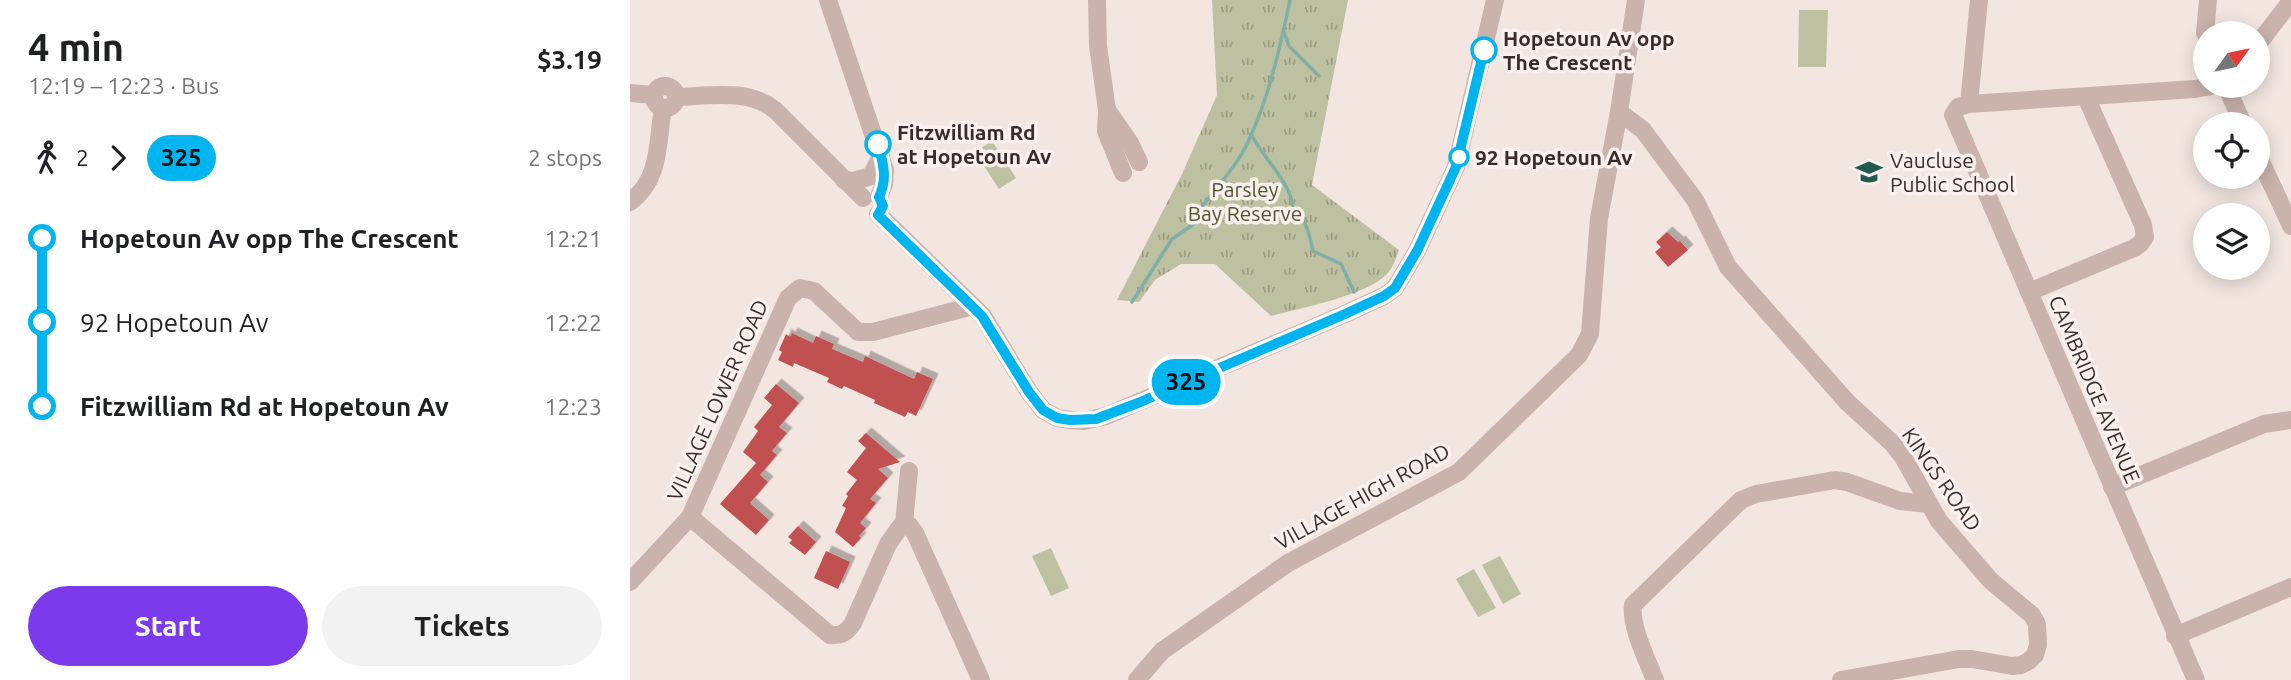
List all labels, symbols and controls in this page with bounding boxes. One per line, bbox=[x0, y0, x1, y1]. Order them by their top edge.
north arrow bbox=[2193, 21, 2270, 98]
map controls bbox=[2193, 21, 2270, 280]
text: 4 min bbox=[28, 26, 124, 68]
place label: Hopetoun Av opp The Crescent bbox=[1503, 26, 1675, 74]
marker: Hopetoun Av opp The Crescent bbox=[1471, 37, 1497, 63]
text: $3.19 bbox=[537, 45, 602, 74]
text: 12:19 – 12:23 · Bus bbox=[28, 73, 219, 98]
button: locate bbox=[2193, 112, 2270, 189]
place label: Fitzwilliam Rd at Hopetoun Av bbox=[897, 120, 1051, 168]
marker: Fitzwilliam Rd at Hopetoun Av bbox=[865, 131, 891, 157]
icon: walk bbox=[28, 139, 66, 177]
icon: forward bbox=[99, 139, 137, 177]
text: 325 bbox=[161, 144, 202, 171]
text: 2 bbox=[76, 145, 89, 170]
text: 2 stops bbox=[528, 145, 602, 170]
place label: 92 Hopetoun Av bbox=[1475, 145, 1633, 169]
marker: 92 Hopetoun Av bbox=[1449, 147, 1469, 167]
place label: Vaucluse Public School bbox=[1890, 148, 2015, 196]
school or university icon: Vaucluse Public School bbox=[1854, 157, 1884, 187]
park label: Parsley Bay Reserve bbox=[1188, 177, 1302, 225]
button: layers bbox=[2193, 203, 2270, 280]
text: Hopetoun Av opp The Crescent bbox=[80, 224, 459, 253]
text: 12:21 bbox=[544, 226, 602, 251]
street label: CAMBRIDGE AVENUE bbox=[2045, 292, 2145, 486]
street label: VILLAGE LOWER ROAD bbox=[662, 296, 772, 504]
text: 92 Hopetoun Av bbox=[80, 308, 268, 337]
text: 12:22 bbox=[544, 310, 602, 335]
line badge: 325 bbox=[1146, 359, 1226, 405]
text: 325 bbox=[1166, 368, 1206, 395]
text: Fitzwilliam Rd at Hopetoun Av bbox=[80, 392, 449, 421]
text: 12:23 bbox=[544, 394, 602, 419]
street label: KINGS ROAD bbox=[1898, 423, 1986, 535]
street label: VILLAGE HIGH ROAD bbox=[1271, 438, 1453, 554]
button: Start bbox=[28, 586, 308, 666]
button: Tickets bbox=[322, 586, 602, 666]

